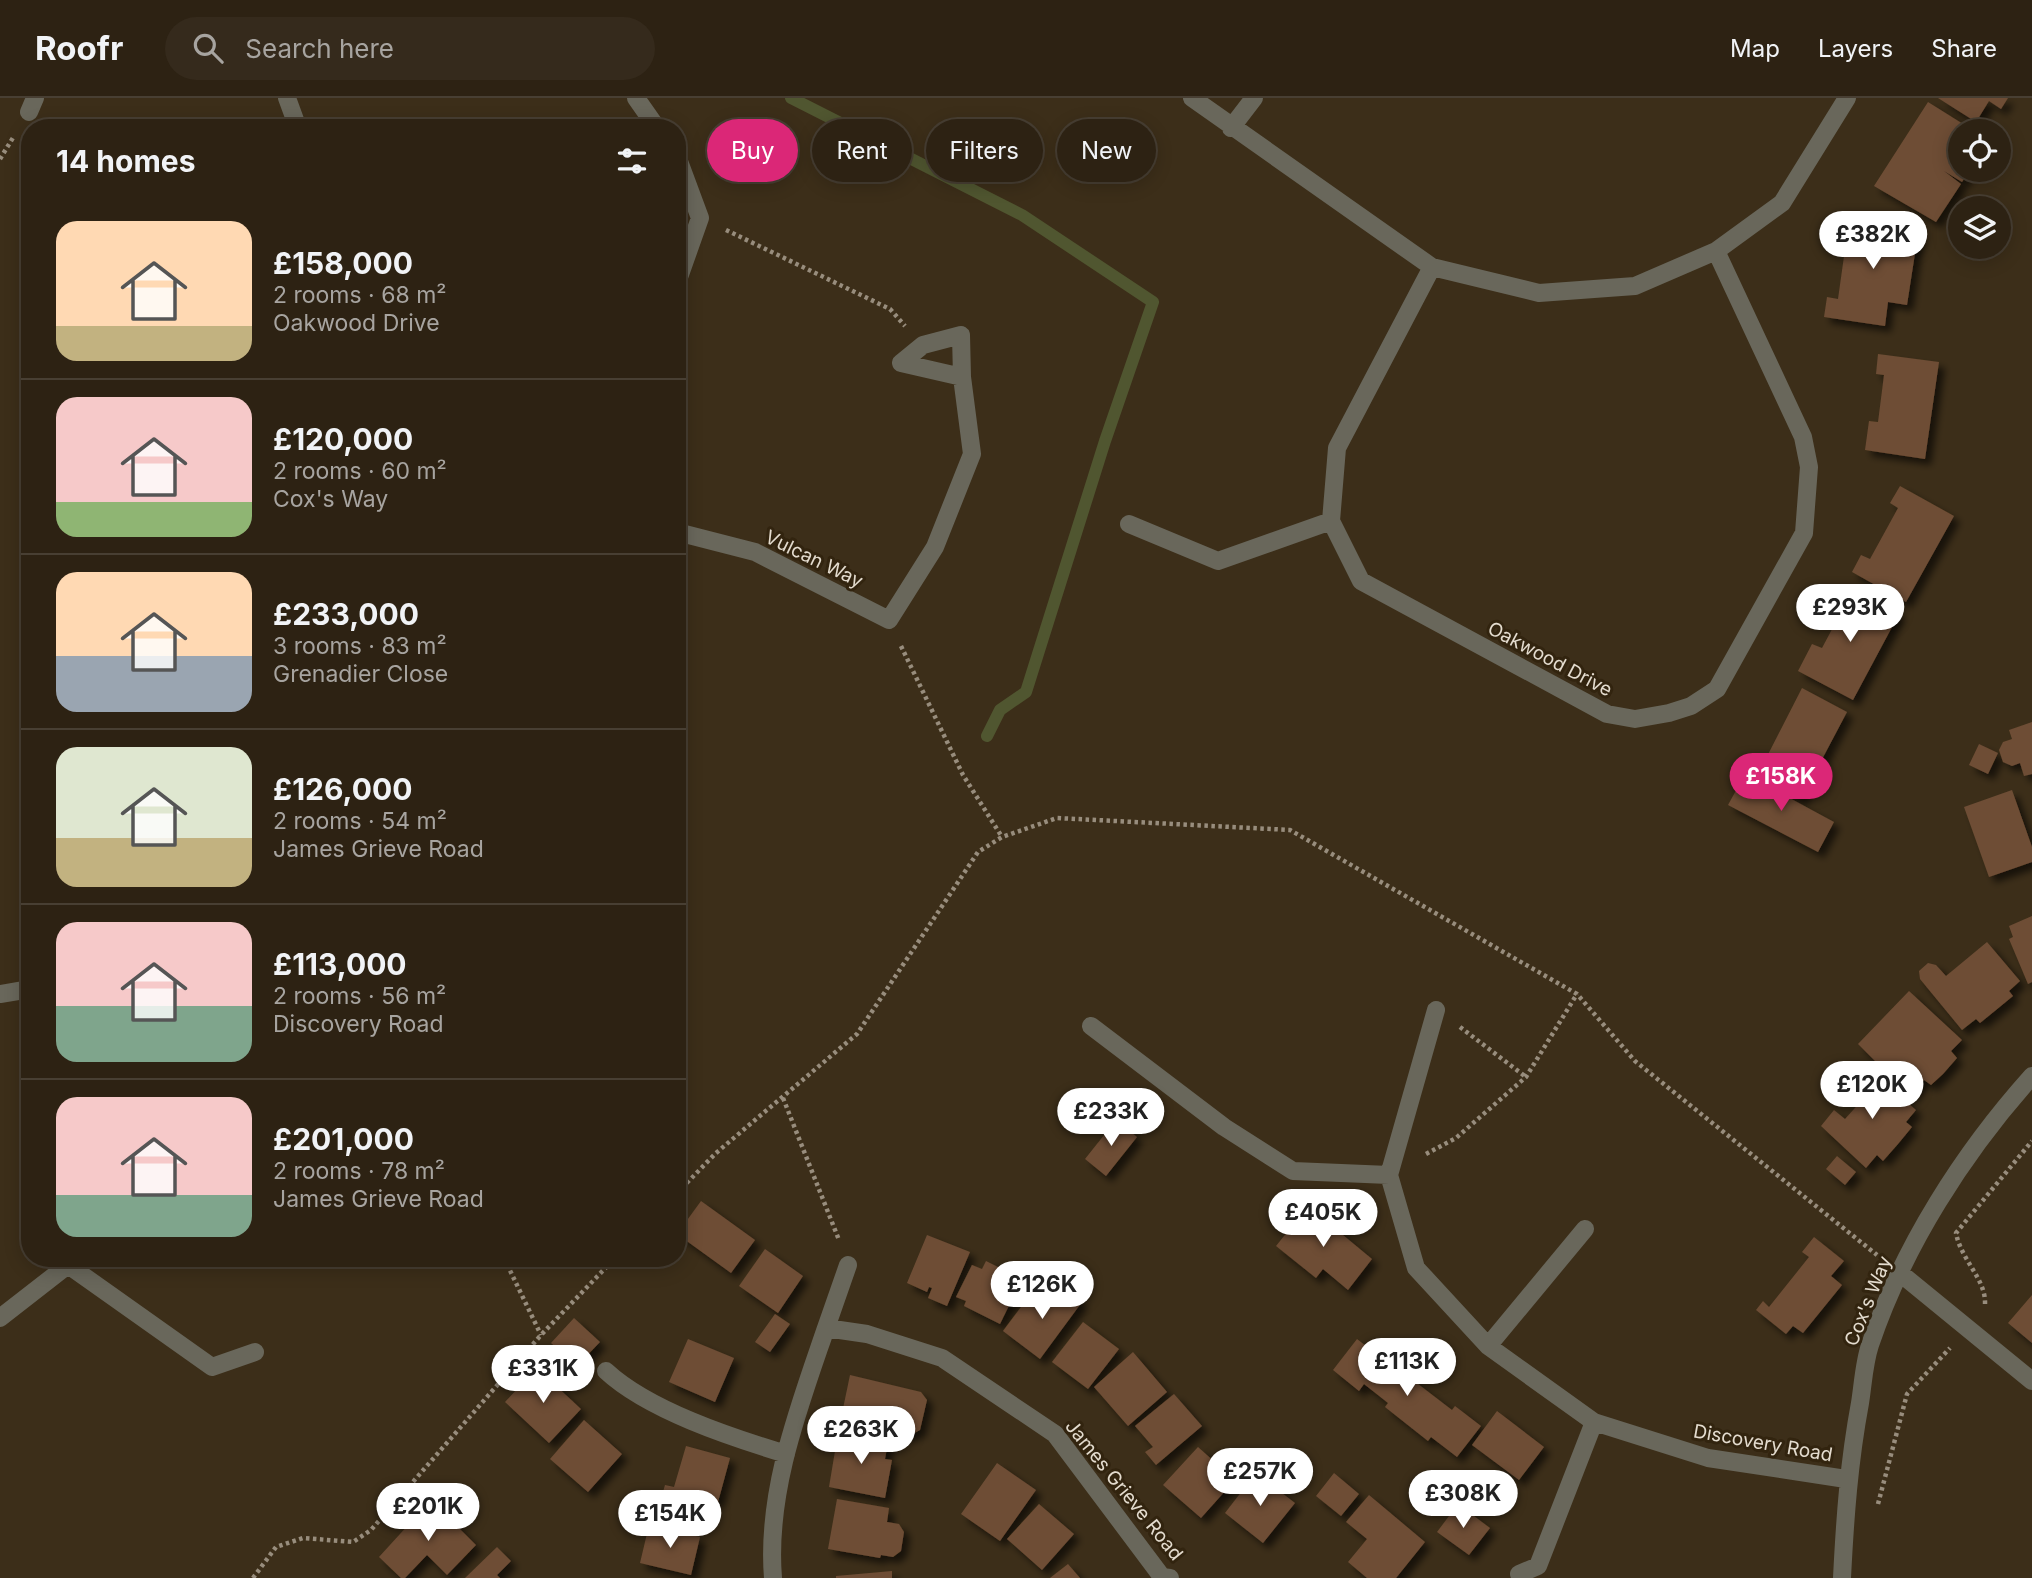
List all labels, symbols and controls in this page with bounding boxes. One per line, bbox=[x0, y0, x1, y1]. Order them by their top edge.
search box bbox=[165, 17, 655, 80]
text: Roofr bbox=[35, 28, 123, 68]
icon: search bbox=[189, 29, 227, 67]
text: Search here bbox=[245, 33, 394, 64]
text: Map bbox=[1730, 34, 1780, 63]
text: Layers bbox=[1818, 34, 1893, 63]
text: Share bbox=[1931, 34, 1997, 63]
chip: Buy bbox=[707, 119, 798, 182]
chip: Rent bbox=[812, 119, 912, 182]
chip: Filters bbox=[926, 119, 1043, 182]
chip: New bbox=[1057, 119, 1156, 182]
map controls bbox=[1948, 119, 2011, 259]
button: locate bbox=[1948, 119, 2011, 182]
icon: filters bbox=[613, 142, 651, 180]
text: 14 homes bbox=[56, 143, 195, 179]
button: layers bbox=[1948, 196, 2011, 259]
pin: £382K bbox=[1824, 212, 1922, 271]
text: £382K bbox=[1835, 220, 1911, 248]
text: £158,000 bbox=[273, 245, 413, 281]
icon: home bbox=[112, 249, 196, 333]
text: 2 rooms · 68 m² bbox=[273, 281, 446, 309]
text: Oakwood Drive bbox=[273, 309, 440, 337]
text: £120,000 bbox=[273, 421, 413, 457]
icon: home bbox=[112, 425, 196, 509]
text: 2 rooms · 60 m² bbox=[273, 457, 447, 485]
text: Cox's Way bbox=[273, 485, 388, 513]
street label: Vulcan Way bbox=[761, 525, 867, 593]
pin: £293K bbox=[1801, 584, 1899, 644]
text: £293K bbox=[1812, 593, 1888, 621]
text: £233,000 bbox=[273, 596, 419, 632]
icon: home bbox=[112, 600, 196, 684]
street label: Oakwood Drive bbox=[1484, 617, 1616, 701]
text: 3 rooms · 83 m² bbox=[273, 632, 447, 660]
text: Grenadier Close bbox=[273, 660, 448, 688]
pin: £158K bbox=[1732, 754, 1830, 813]
text: £158K bbox=[1746, 762, 1816, 790]
text: £126,000 bbox=[273, 771, 412, 807]
icon: home bbox=[112, 775, 196, 859]
text: 2 rooms · 54 m² bbox=[273, 807, 447, 835]
text: James Grieve Road bbox=[273, 835, 484, 863]
text: £113,000 bbox=[273, 946, 407, 982]
icon: home bbox=[112, 950, 196, 1034]
text: 2 rooms · 56 m² bbox=[273, 982, 446, 1010]
text: Discovery Road bbox=[273, 1010, 444, 1038]
pin: £120K bbox=[1823, 1062, 1921, 1121]
text: £120K bbox=[1836, 1070, 1908, 1098]
pin: £233K bbox=[1062, 1088, 1160, 1148]
text: £233K bbox=[1073, 1097, 1149, 1125]
text: £201,000 bbox=[273, 1121, 414, 1157]
icon: home bbox=[112, 1125, 196, 1209]
text: 2 rooms · 78 m² bbox=[273, 1157, 445, 1185]
text: James Grieve Road bbox=[273, 1185, 484, 1213]
pin: £405K bbox=[1274, 1190, 1372, 1249]
text: £405K bbox=[1285, 1198, 1362, 1226]
street label: Cox's Way bbox=[1840, 1252, 1897, 1349]
pin: £126K bbox=[993, 1262, 1091, 1321]
text: £126K bbox=[1007, 1270, 1077, 1298]
pin: £113K bbox=[1358, 1338, 1456, 1398]
pin: £331K bbox=[494, 1346, 592, 1405]
text: £113K bbox=[1374, 1347, 1440, 1375]
text: £331K bbox=[508, 1354, 578, 1382]
pin: £263K bbox=[812, 1406, 910, 1466]
text: £263K bbox=[823, 1415, 899, 1443]
street label: James Grieve Road bbox=[1060, 1415, 1188, 1565]
street label: Discovery Road bbox=[1692, 1419, 1834, 1467]
pin: £257K bbox=[1211, 1448, 1309, 1508]
text: £257K bbox=[1223, 1457, 1297, 1485]
pin: £308K bbox=[1414, 1470, 1512, 1530]
text: £308K bbox=[1425, 1479, 1501, 1507]
pin: £201K bbox=[379, 1484, 477, 1543]
pin: £154K bbox=[621, 1490, 719, 1550]
text: £201K bbox=[392, 1492, 464, 1520]
text: £154K bbox=[634, 1499, 706, 1527]

